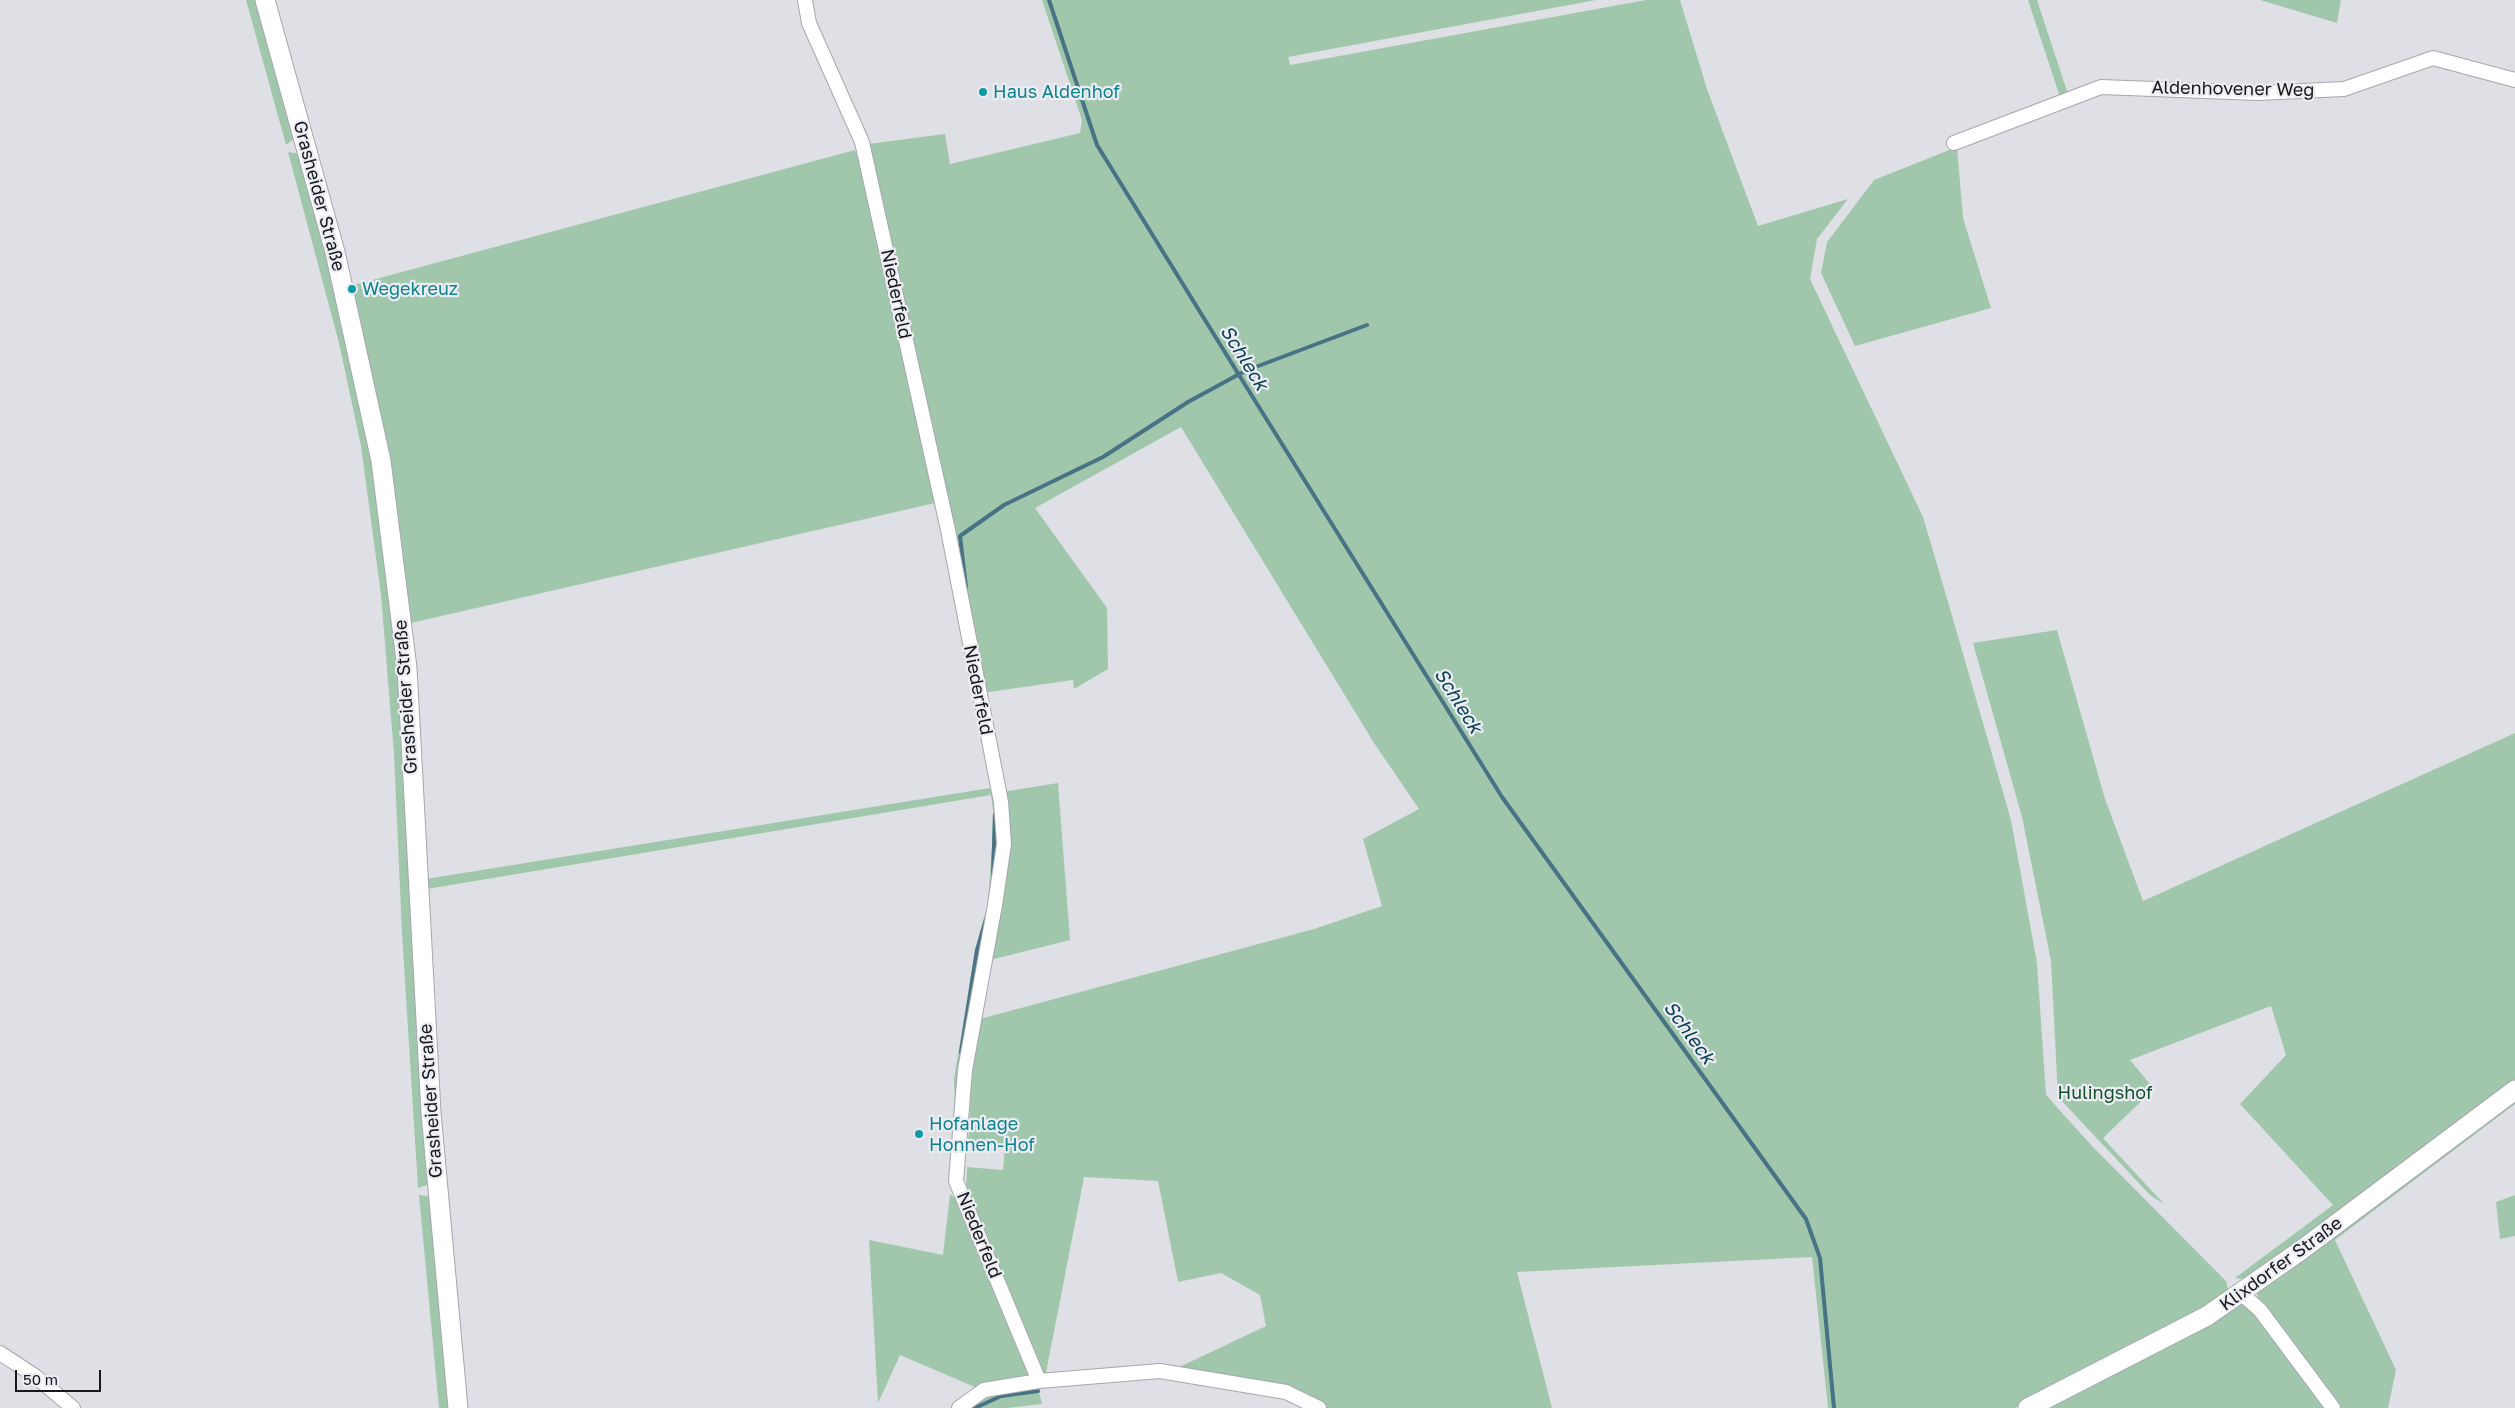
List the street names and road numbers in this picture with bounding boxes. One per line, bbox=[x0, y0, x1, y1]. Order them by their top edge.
street label: Aldenhovener Weg bbox=[2152, 77, 2314, 101]
street label: Grasheider Straße bbox=[289, 118, 349, 274]
street label: Niederfeld bbox=[876, 247, 916, 341]
street label: Grasheider Straße bbox=[390, 619, 422, 775]
street label: Niederfeld bbox=[959, 643, 997, 737]
street label: Grasheider Straße bbox=[415, 1023, 447, 1179]
street label: Niederfeld bbox=[952, 1189, 1006, 1281]
street label: Klixdorfer Straße bbox=[2216, 1212, 2346, 1316]

